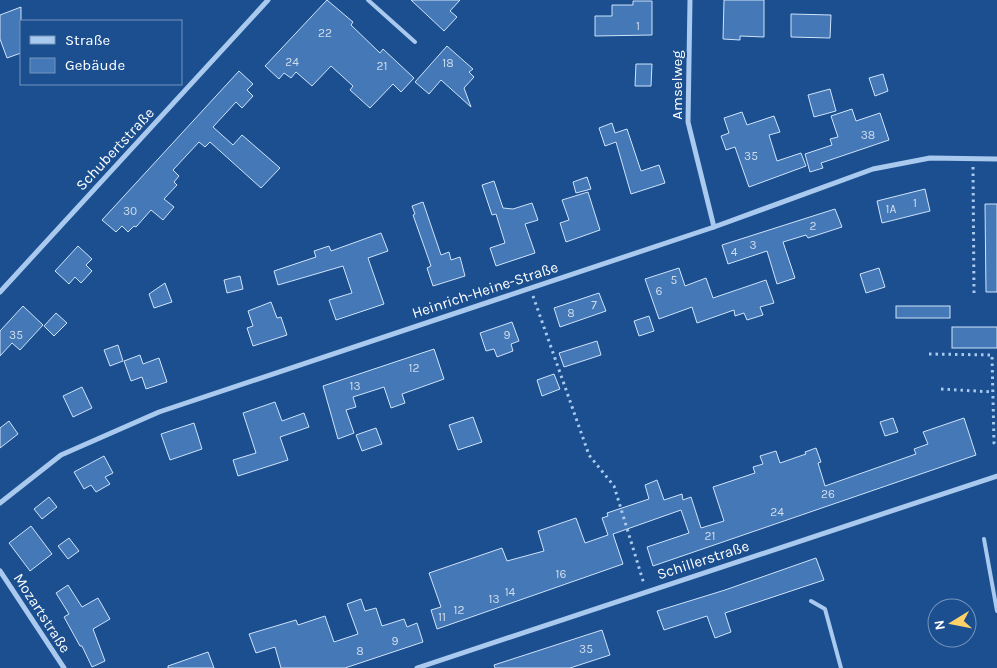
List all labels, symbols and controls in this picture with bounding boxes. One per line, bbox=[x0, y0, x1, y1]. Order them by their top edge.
house number: 1 bbox=[636, 19, 640, 33]
legend bbox=[20, 20, 182, 85]
house number: 22 bbox=[318, 26, 332, 40]
text: Straße bbox=[65, 31, 110, 49]
street label: Amselweg bbox=[668, 50, 686, 120]
house number: 24 bbox=[285, 55, 299, 69]
text: Gebäude bbox=[65, 56, 125, 74]
house number: 18 bbox=[442, 56, 454, 70]
house number: 21 bbox=[377, 59, 387, 73]
street label: Schubertstraße bbox=[72, 104, 158, 194]
house number: 38 bbox=[861, 128, 875, 142]
house number: 35 bbox=[744, 149, 758, 163]
house number: 1 bbox=[913, 196, 917, 210]
house number: 1A bbox=[886, 202, 897, 216]
house number: 30 bbox=[123, 204, 137, 218]
house number: 2 bbox=[810, 219, 817, 233]
house number: 3 bbox=[749, 238, 757, 252]
house number: 4 bbox=[731, 245, 738, 259]
street label: Heinrich-Heine-Straße bbox=[410, 258, 560, 322]
house number: 5 bbox=[671, 273, 678, 287]
house number: 6 bbox=[656, 284, 663, 298]
house number: 7 bbox=[591, 298, 597, 312]
house number: 8 bbox=[567, 306, 575, 320]
house number: 35 bbox=[9, 328, 23, 342]
house number: 9 bbox=[504, 328, 511, 342]
house number: 12 bbox=[409, 361, 420, 375]
house number: 13 bbox=[349, 379, 361, 393]
house number: 26 bbox=[821, 487, 835, 501]
house number: 24 bbox=[770, 505, 784, 519]
house number: 21 bbox=[705, 529, 715, 543]
street label: Schillerstraße bbox=[655, 537, 751, 583]
house number: 16 bbox=[556, 567, 567, 581]
street label: Mozartstraße bbox=[10, 570, 74, 656]
house number: 14 bbox=[505, 585, 516, 599]
house number: 13 bbox=[488, 592, 500, 606]
north arrow bbox=[927, 598, 977, 648]
house number: 12 bbox=[454, 603, 465, 617]
house number: 11 bbox=[438, 610, 446, 624]
text: N bbox=[930, 619, 949, 632]
house number: 9 bbox=[392, 634, 399, 648]
house number: 35 bbox=[579, 642, 593, 656]
house number: 8 bbox=[356, 644, 364, 658]

